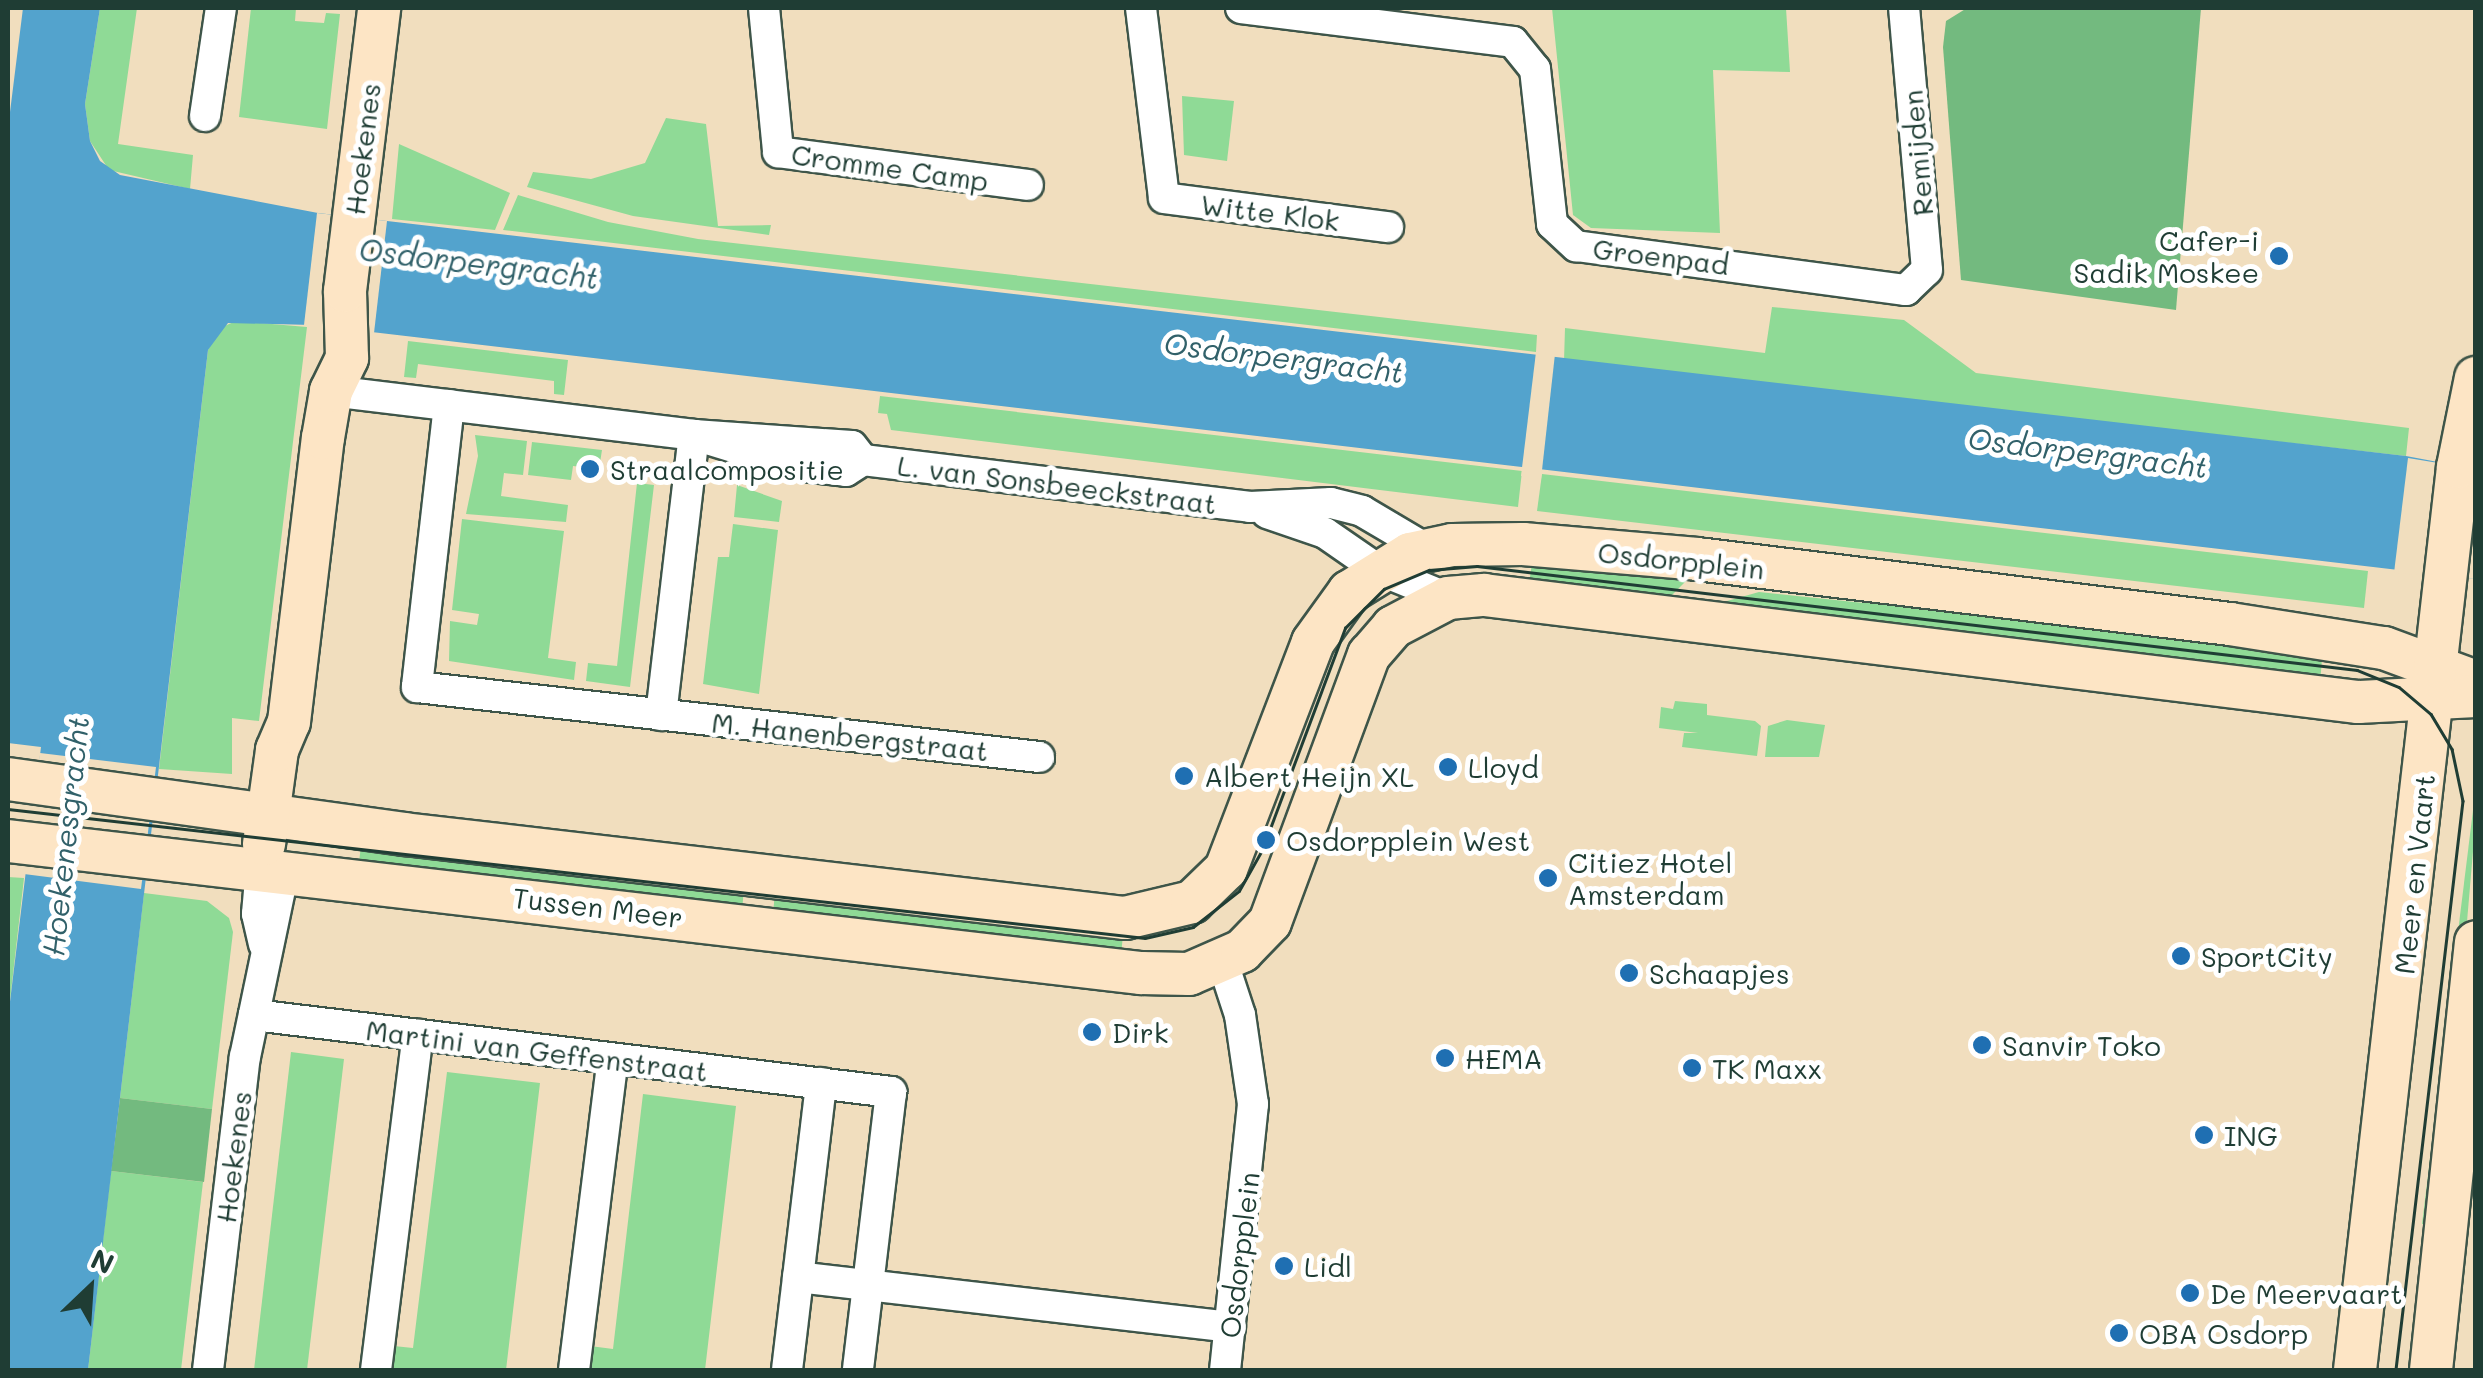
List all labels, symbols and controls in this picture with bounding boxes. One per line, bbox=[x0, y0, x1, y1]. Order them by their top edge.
street label: Hoekenes bbox=[337, 81, 387, 217]
street label: Remijden bbox=[1895, 89, 1939, 217]
street label: Cromme Camp bbox=[789, 137, 991, 197]
street label: Witte Klok bbox=[1199, 187, 1341, 237]
place label: Cafer-i Sadik Moskee bbox=[2074, 223, 2259, 289]
water label: Osdorpergracht bbox=[357, 230, 601, 296]
street label: Groenpad bbox=[1591, 231, 1731, 281]
marker: Cafer-i Sadik Moskee bbox=[2268, 245, 2290, 267]
water label: Osdorpergracht bbox=[1162, 324, 1406, 390]
water label: Osdorpergracht bbox=[1966, 419, 2210, 485]
street label: L. van Sonsbeeckstraat bbox=[896, 448, 1218, 520]
place label: Straalcompositie bbox=[610, 452, 844, 486]
marker: Straalcompositie bbox=[579, 458, 601, 480]
street label: Osdorpplein bbox=[1596, 535, 1766, 585]
street label: M. Hanenbergstraat bbox=[710, 705, 990, 767]
water label: Hoekenesgracht bbox=[35, 714, 95, 958]
place label: Lloyd bbox=[1468, 750, 1539, 784]
marker: Lloyd bbox=[1437, 756, 1459, 778]
place label: Albert Heijn XL bbox=[1204, 759, 1414, 793]
marker: Albert Heijn XL bbox=[1173, 765, 1195, 787]
street label: Meer en Vaart bbox=[2387, 772, 2441, 976]
place label: Osdorpplein West bbox=[1286, 823, 1530, 857]
marker: Osdorpplein West bbox=[1255, 829, 1277, 851]
place label: Citiez Hotel Amsterdam bbox=[1568, 845, 1733, 911]
marker: Citiez Hotel Amsterdam bbox=[1537, 867, 1559, 889]
street label: Tussen Meer bbox=[511, 880, 685, 934]
place label: SportCity bbox=[2201, 939, 2333, 973]
marker: SportCity bbox=[2170, 945, 2192, 967]
place label: Schaapjes bbox=[1649, 956, 1790, 990]
marker: Schaapjes bbox=[1618, 962, 1640, 984]
street label: Martini van Geffenstraat bbox=[364, 1012, 710, 1088]
place label: Dirk bbox=[1112, 1015, 1169, 1049]
marker: Dirk bbox=[1081, 1021, 1103, 1043]
place label: Sanvir Toko bbox=[2002, 1028, 2161, 1062]
marker: Sanvir Toko bbox=[1971, 1034, 1993, 1056]
place label: HEMA bbox=[1465, 1041, 1543, 1075]
marker: HEMA bbox=[1434, 1047, 1456, 1069]
place label: TK Maxx bbox=[1712, 1051, 1822, 1085]
marker: TK Maxx bbox=[1681, 1057, 1703, 1079]
street label: Hoekenes bbox=[208, 1089, 258, 1225]
place label: ING bbox=[2224, 1118, 2278, 1152]
marker: ING bbox=[2193, 1124, 2215, 1146]
street label: Osdorpplein bbox=[1212, 1170, 1266, 1340]
north arrow bbox=[40, 1238, 140, 1338]
text: N bbox=[85, 1240, 120, 1282]
place label: Lidl bbox=[1304, 1249, 1352, 1283]
marker: Lidl bbox=[1273, 1255, 1295, 1277]
place label: De Meervaart bbox=[2210, 1276, 2403, 1310]
marker: De Meervaart bbox=[2179, 1282, 2201, 1304]
place label: OBA Osdorp bbox=[2139, 1316, 2308, 1350]
marker: OBA Osdorp bbox=[2108, 1322, 2130, 1344]

